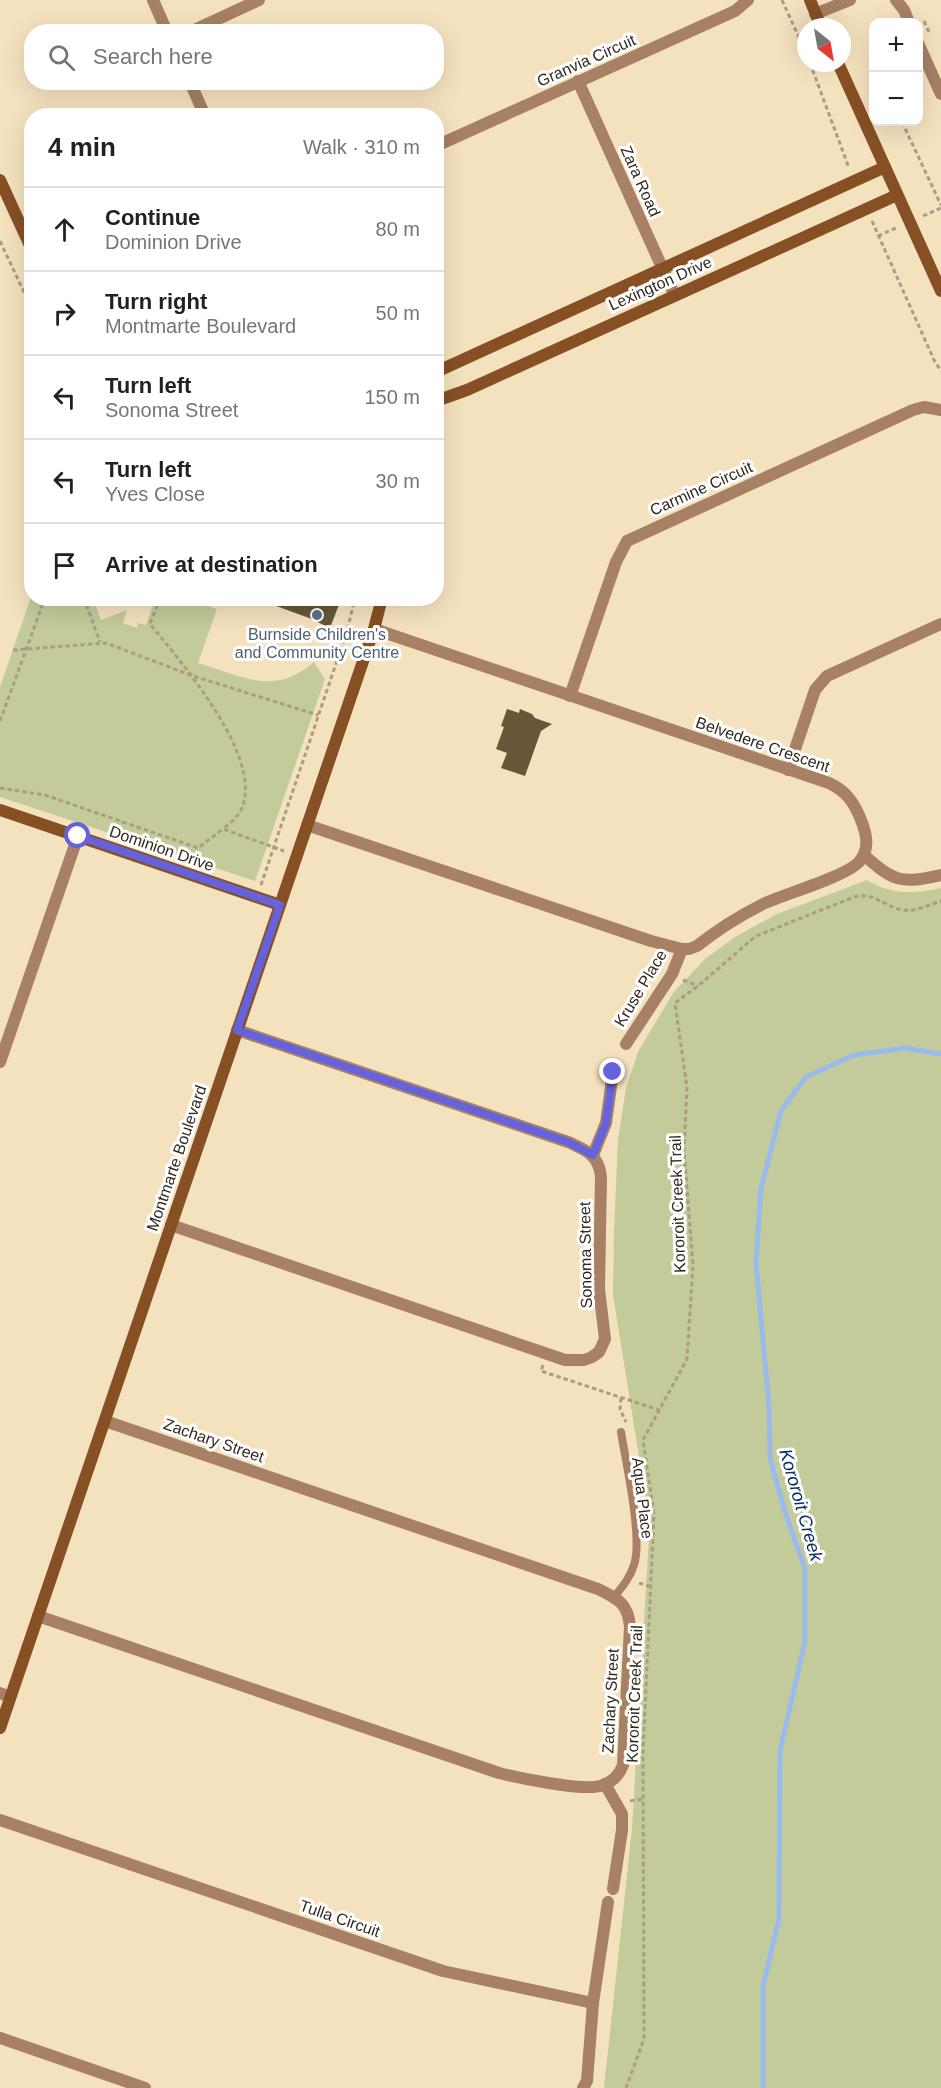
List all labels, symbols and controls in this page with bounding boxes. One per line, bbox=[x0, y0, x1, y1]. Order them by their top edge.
north arrow bbox=[797, 18, 851, 72]
map controls bbox=[869, 18, 923, 126]
button: + bbox=[869, 18, 923, 72]
search box bbox=[24, 24, 444, 90]
street label: Granvia Circuit bbox=[534, 31, 638, 90]
icon: search bbox=[45, 41, 78, 74]
text: Search here bbox=[93, 44, 213, 69]
button: − bbox=[869, 72, 923, 126]
text: 4 min bbox=[48, 132, 116, 162]
text: Walk · 310 m bbox=[303, 136, 420, 158]
street label: Zara Road bbox=[617, 143, 664, 219]
text: Continue bbox=[105, 205, 200, 230]
icon: ahead bbox=[48, 213, 81, 246]
text: 80 m bbox=[376, 218, 420, 240]
text: Dominion Drive bbox=[105, 231, 242, 253]
street label: Lexington Drive bbox=[606, 253, 715, 314]
text: Turn right bbox=[105, 289, 207, 314]
icon: right bbox=[48, 297, 81, 330]
text: 50 m bbox=[376, 302, 420, 324]
text: Montmarte Boulevard bbox=[105, 315, 296, 337]
text: Turn left bbox=[105, 373, 191, 398]
icon: left bbox=[48, 381, 81, 414]
text: 150 m bbox=[364, 386, 420, 408]
text: Sonoma Street bbox=[105, 399, 238, 421]
text: Turn left bbox=[105, 457, 191, 482]
street label: Carmine Circuit bbox=[647, 458, 756, 519]
icon: left bbox=[48, 465, 81, 498]
text: 30 m bbox=[376, 470, 420, 492]
text: Yves Close bbox=[105, 483, 205, 505]
icon: arrive bbox=[48, 549, 81, 582]
text: Arrive at destination bbox=[105, 552, 318, 577]
marker: Burnside Children's and Community Centre bbox=[310, 608, 324, 622]
place label: Burnside Children's and Community Centre bbox=[235, 626, 399, 661]
street label: Belvedere Crescent bbox=[694, 714, 833, 776]
route start bbox=[64, 822, 90, 848]
street label: Dominion Drive bbox=[107, 823, 216, 874]
street label: Kruse Place bbox=[611, 947, 670, 1030]
route end bbox=[599, 1058, 625, 1084]
street label: Montmarte Boulevard bbox=[144, 1083, 209, 1233]
street label: Kororoit Creek Trail bbox=[667, 1135, 688, 1273]
street label: Sonoma Street bbox=[576, 1201, 595, 1308]
street label: Zachary Street bbox=[161, 1415, 267, 1466]
water label: Kororoit Creek bbox=[775, 1446, 827, 1564]
street label: Aqua Place bbox=[629, 1456, 656, 1540]
street label: Kororoit Creek Trail bbox=[624, 1625, 645, 1763]
street label: Zachary Street bbox=[599, 1648, 622, 1754]
street label: Tulla Circuit bbox=[297, 1897, 383, 1940]

